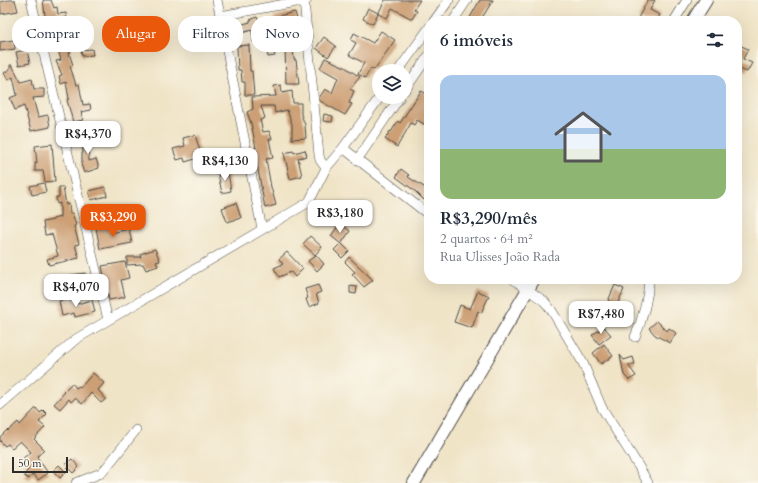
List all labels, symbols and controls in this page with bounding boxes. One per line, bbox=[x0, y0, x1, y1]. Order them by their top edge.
chip: Comprar bbox=[12, 16, 94, 52]
chip: Alugar bbox=[102, 16, 170, 52]
chip: Filtros bbox=[178, 16, 243, 52]
chip: Novo bbox=[251, 16, 313, 52]
text: 6 imóveis bbox=[440, 29, 513, 52]
icon: filters bbox=[704, 29, 726, 51]
map controls bbox=[372, 64, 412, 104]
button: layers bbox=[372, 64, 412, 104]
icon: home bbox=[547, 101, 619, 173]
pin: R$4,370 bbox=[51, 121, 125, 155]
text: R$4,370 bbox=[65, 125, 111, 143]
pin: R$4,130 bbox=[188, 148, 262, 182]
text: R$4,130 bbox=[202, 152, 248, 170]
pin: R$3,180 bbox=[303, 200, 377, 234]
pin: R$3,290 bbox=[76, 204, 150, 238]
text: R$3,180 bbox=[317, 204, 363, 222]
text: R$3,290/mês bbox=[440, 207, 537, 230]
text: R$3,290 bbox=[90, 208, 136, 226]
text: 2 quartos · 64 m² bbox=[440, 230, 533, 248]
text: Rua Ulisses João Rada bbox=[440, 248, 560, 266]
pin: R$4,070 bbox=[39, 274, 113, 308]
text: R$4,070 bbox=[53, 278, 99, 296]
pin: R$7,480 bbox=[564, 301, 638, 335]
text: R$7,480 bbox=[578, 305, 624, 323]
scale bar bbox=[12, 455, 68, 474]
text: 50 m bbox=[18, 456, 42, 471]

